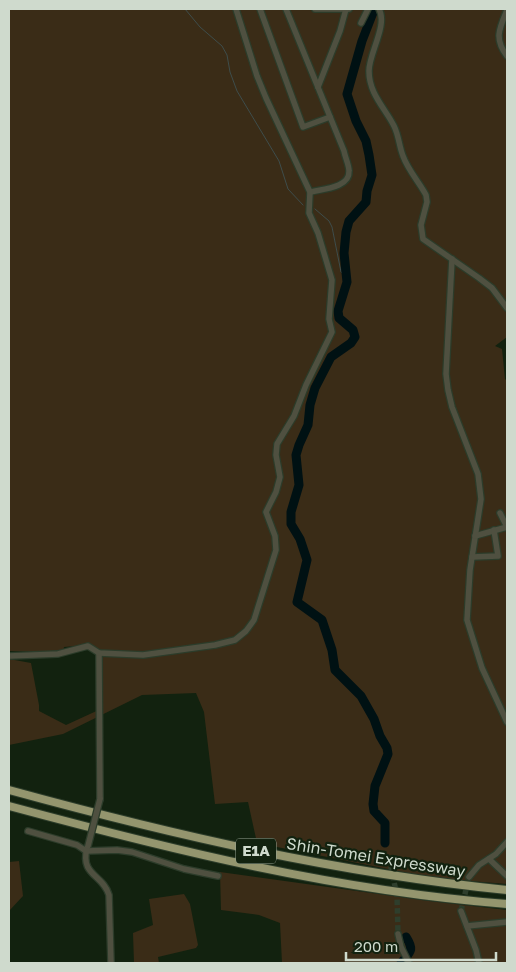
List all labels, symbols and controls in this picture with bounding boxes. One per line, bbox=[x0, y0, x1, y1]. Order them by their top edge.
street label: Shin-Tomei Expressway bbox=[285, 833, 467, 881]
road number: E1A bbox=[236, 838, 276, 864]
scale bar bbox=[346, 930, 496, 962]
text: 200 m bbox=[354, 937, 398, 955]

